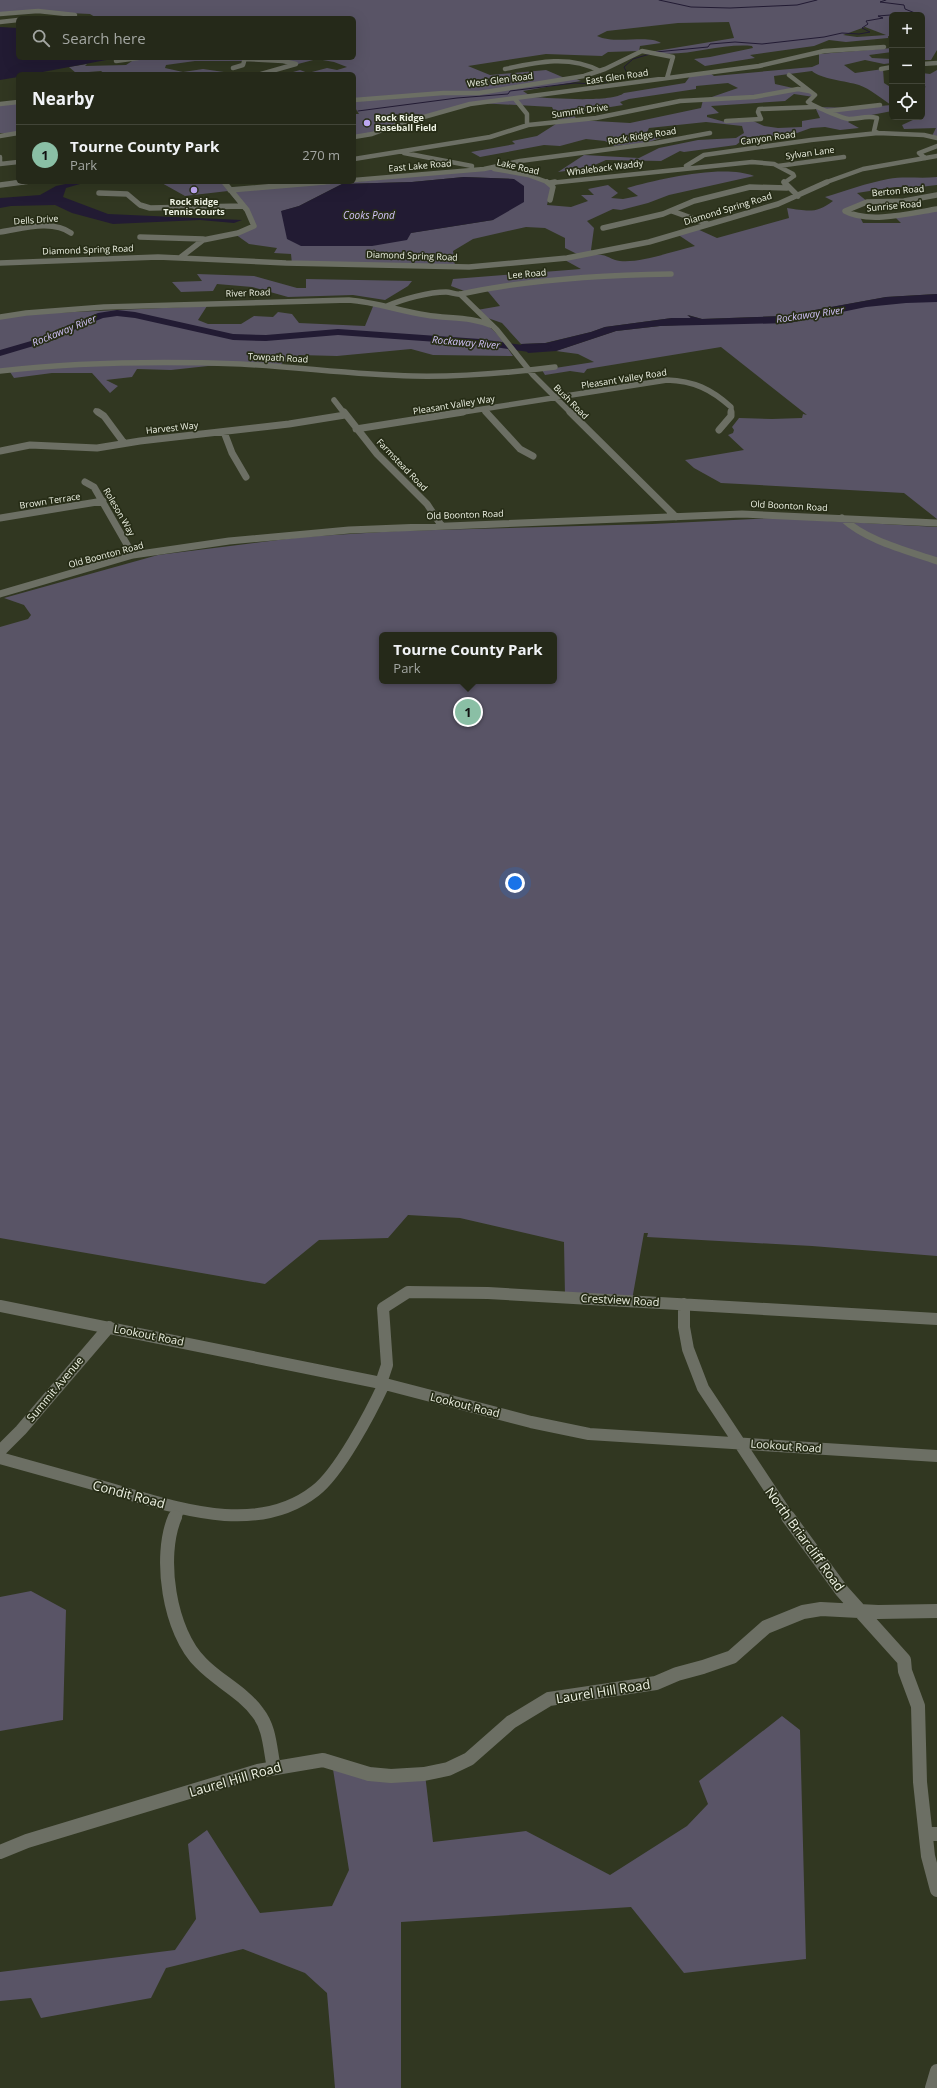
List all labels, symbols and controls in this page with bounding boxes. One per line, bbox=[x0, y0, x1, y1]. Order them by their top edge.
map controls bbox=[889, 12, 925, 120]
button: + bbox=[889, 12, 925, 48]
search box bbox=[16, 16, 356, 60]
icon: search bbox=[30, 27, 52, 49]
text: Search here bbox=[62, 28, 146, 48]
button: − bbox=[889, 48, 925, 84]
street label: East Glen Road bbox=[585, 66, 649, 87]
street label: West Glen Road bbox=[466, 69, 534, 90]
button: locate bbox=[889, 84, 925, 120]
text: Nearby bbox=[32, 87, 94, 110]
street label: Summit Drive bbox=[551, 100, 609, 121]
place label: Rock Ridge Baseball Field bbox=[375, 111, 437, 134]
marker: Rock Ridge Baseball Field bbox=[362, 118, 372, 128]
street label: Rock Ridge Road bbox=[607, 124, 677, 147]
street label: Canyon Road bbox=[740, 127, 796, 148]
text: Tourne County Park bbox=[70, 136, 219, 156]
street label: Sylvan Lane bbox=[785, 143, 835, 162]
text: 1 bbox=[41, 146, 49, 164]
text: 270 m bbox=[302, 146, 340, 164]
street label: Lake Road bbox=[496, 155, 541, 178]
text: Park bbox=[70, 156, 97, 174]
street label: East Lake Road bbox=[388, 156, 452, 175]
street label: Whaleback Waddy bbox=[566, 156, 644, 179]
street label: Berton Road bbox=[871, 182, 925, 199]
marker: Rock Ridge Tennis Courts bbox=[189, 185, 199, 195]
street label: Diamond Spring Road bbox=[682, 189, 774, 228]
place label: Rock Ridge Tennis Courts bbox=[163, 195, 225, 218]
street label: Sunrise Road bbox=[866, 197, 922, 214]
water label: Cooks Pond bbox=[343, 208, 395, 222]
street label: Dells Drive bbox=[13, 211, 59, 228]
street label: Diamond Spring Road bbox=[42, 241, 134, 258]
street label: Diamond Spring Road bbox=[366, 247, 458, 264]
street label: Lee Road bbox=[507, 265, 547, 282]
street label: River Road bbox=[225, 285, 271, 300]
water label: Rockaway River bbox=[775, 302, 846, 326]
water label: Rockaway River bbox=[30, 310, 99, 349]
water label: Rockaway River bbox=[431, 332, 502, 352]
street label: Towpath Road bbox=[248, 349, 309, 366]
street label: Pleasant Valley Road bbox=[580, 365, 668, 392]
street label: Bush Road bbox=[551, 381, 592, 422]
street label: Pleasant Valley Way bbox=[412, 392, 496, 417]
street label: Harvest Way bbox=[145, 418, 199, 437]
street label: Farmstead Road bbox=[374, 435, 431, 494]
street label: Roleson Way bbox=[100, 485, 139, 539]
street label: Brown Terrace bbox=[19, 489, 81, 512]
street label: Old Boonton Road bbox=[750, 497, 828, 514]
street label: Old Boonton Road bbox=[426, 507, 504, 522]
street label: Old Boonton Road bbox=[67, 538, 145, 571]
popup bbox=[379, 632, 557, 684]
text: Tourne County Park bbox=[393, 639, 543, 659]
text: Park bbox=[393, 659, 421, 677]
pin: 1 bbox=[455, 697, 481, 727]
your location bbox=[505, 873, 525, 893]
street label: Crestview Road bbox=[580, 1290, 660, 1309]
street label: Lookout Road bbox=[113, 1320, 185, 1349]
street label: Summit Avenue bbox=[23, 1353, 86, 1425]
street label: Lookout Road bbox=[429, 1389, 501, 1420]
street label: Lookout Road bbox=[750, 1436, 822, 1455]
street label: Condit Road bbox=[91, 1476, 167, 1512]
street label: North Briarcliff Road bbox=[761, 1483, 849, 1595]
street label: Laurel Hill Road bbox=[555, 1675, 651, 1707]
street label: Laurel Hill Road bbox=[187, 1757, 283, 1801]

